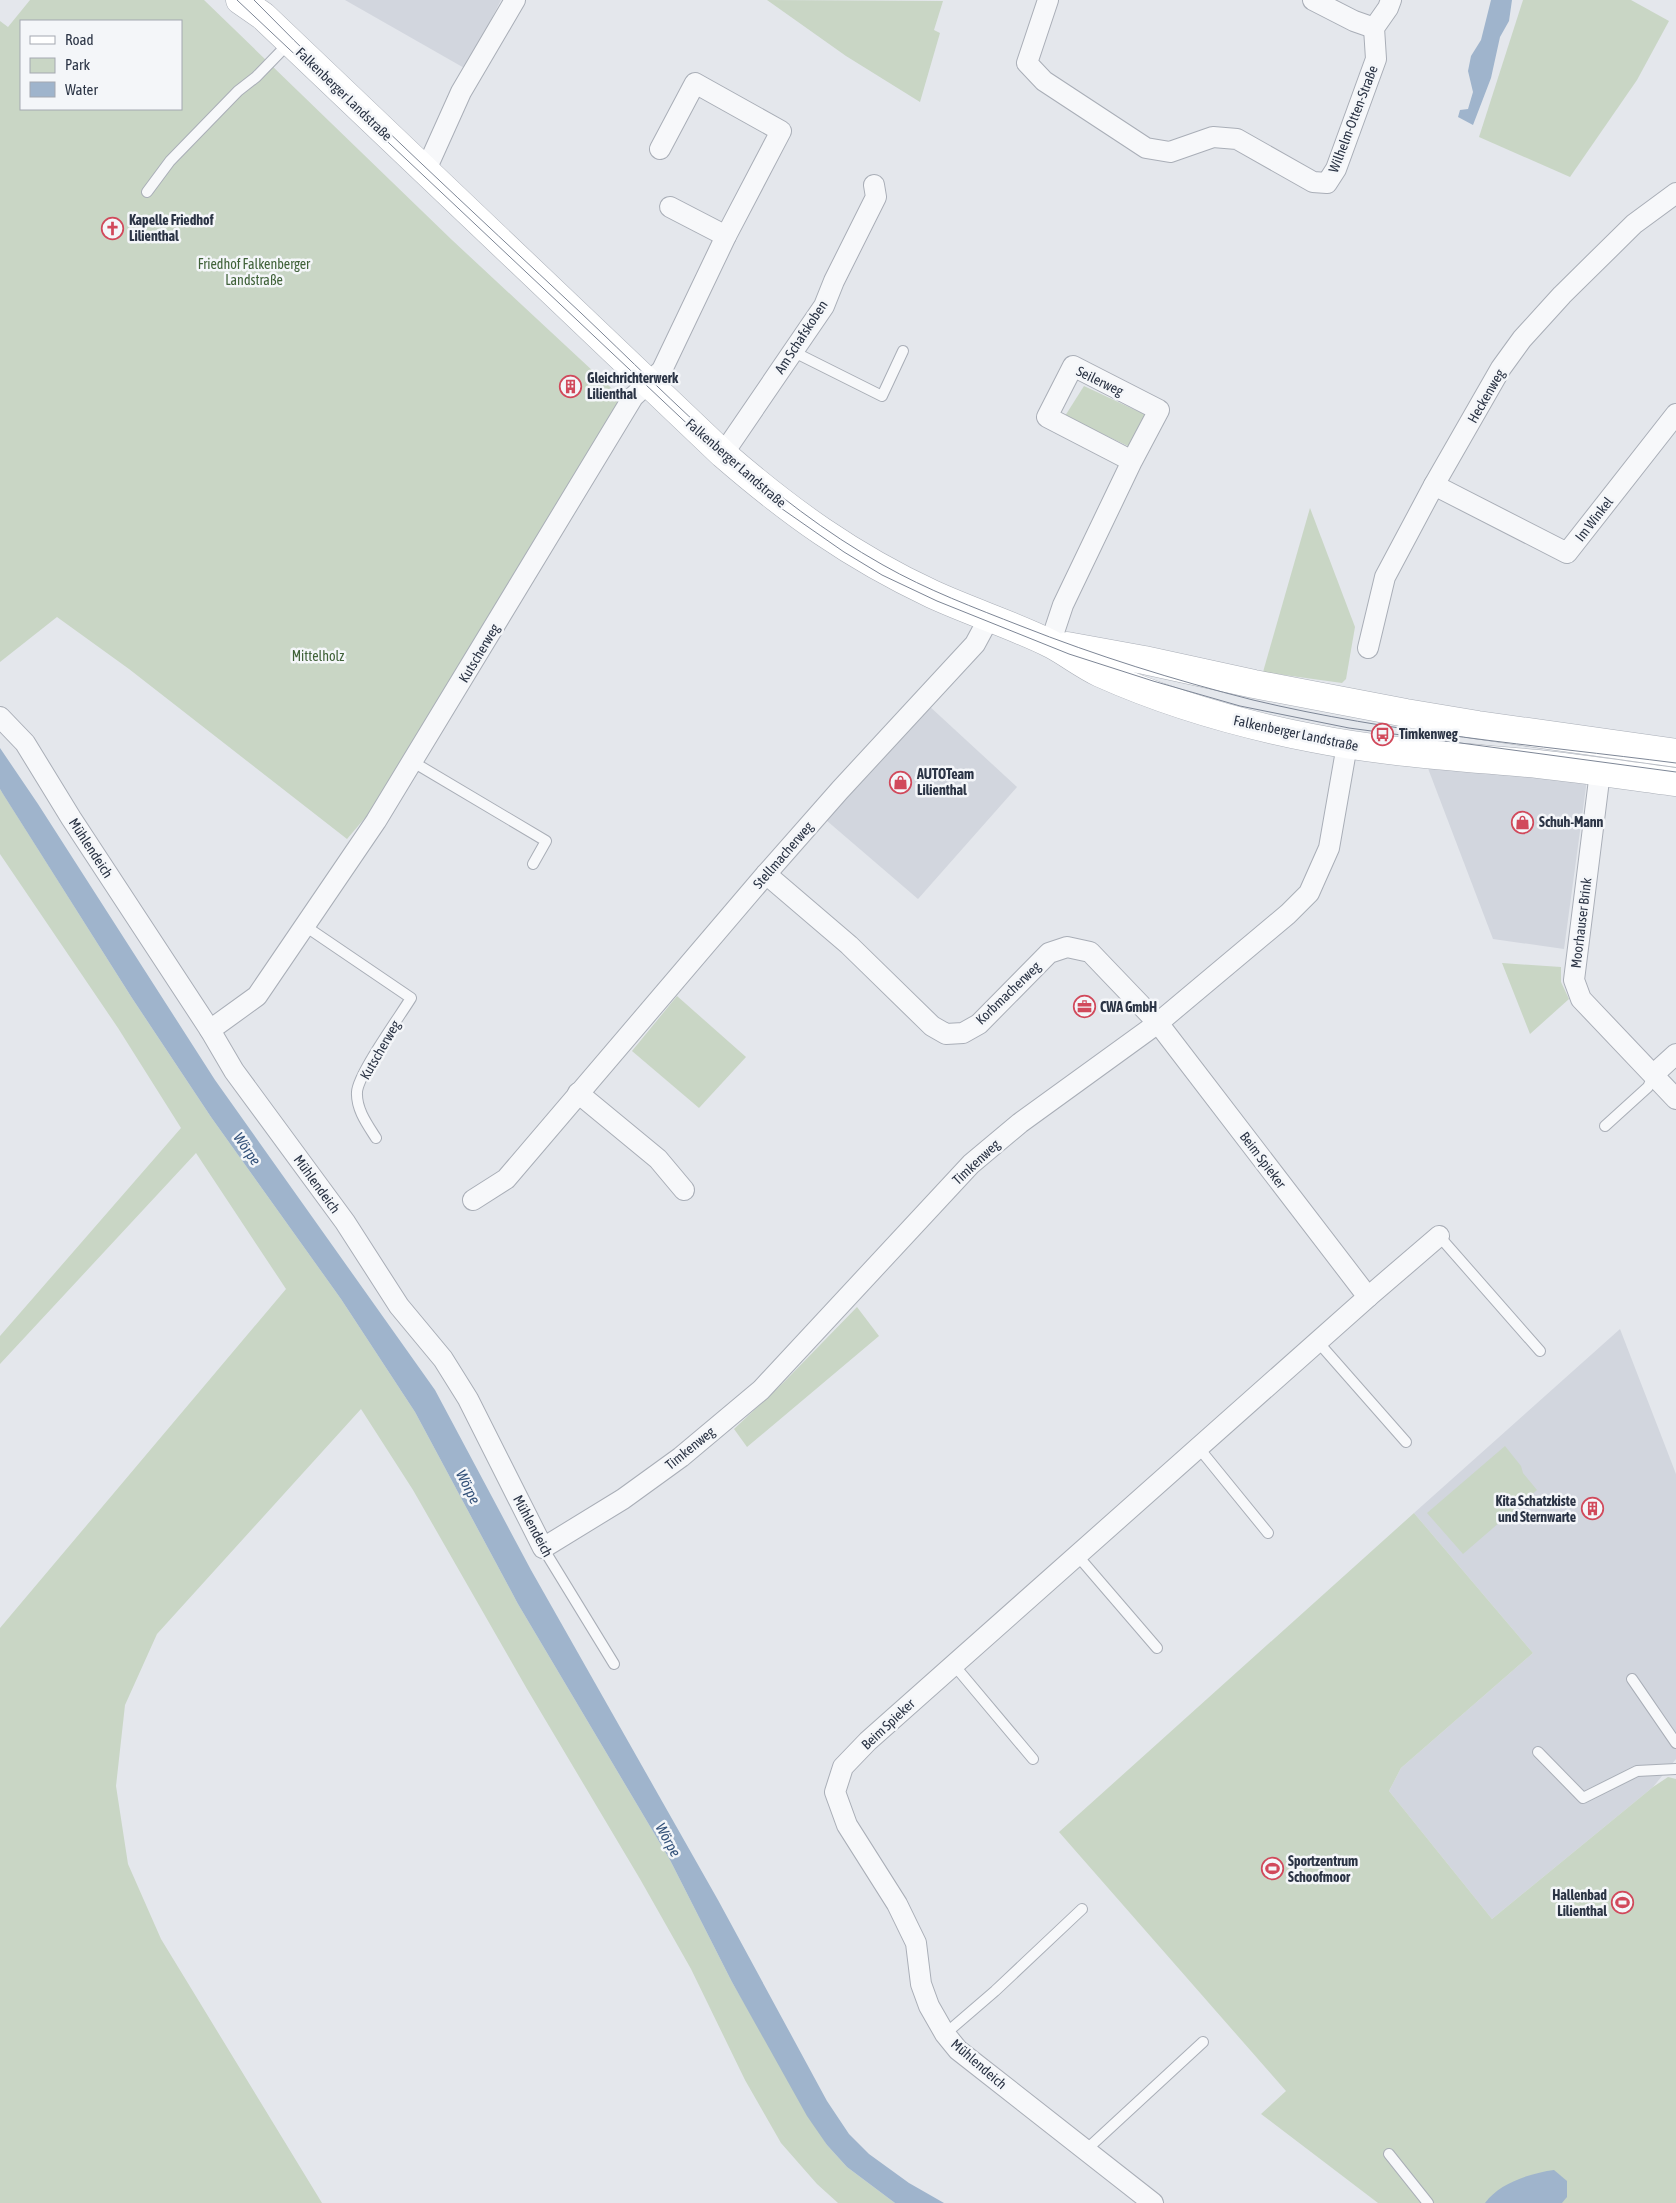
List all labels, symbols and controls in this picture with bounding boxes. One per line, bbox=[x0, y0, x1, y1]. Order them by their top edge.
legend bbox=[20, 20, 182, 110]
text: Road bbox=[65, 31, 94, 48]
street label: Falkenberger Landstraße bbox=[293, 44, 395, 144]
text: Park bbox=[65, 56, 90, 73]
street label: Wilhelm-Otten-Straße bbox=[1325, 63, 1381, 175]
text: Water bbox=[65, 81, 98, 98]
place label: Kapelle Friedhof Lilienthal bbox=[129, 212, 214, 244]
church icon: Kapelle Friedhof Lilienthal bbox=[101, 216, 125, 240]
park label: Friedhof Falkenberger Landstraße bbox=[198, 256, 311, 288]
street label: Am Schafskoben bbox=[771, 297, 831, 377]
street label: Seilerweg bbox=[1074, 363, 1126, 399]
street label: Heckenweg bbox=[1464, 366, 1508, 426]
place label: Gleichrichterwerk Lilienthal bbox=[587, 370, 679, 402]
building icon: Gleichrichterwerk Lilienthal bbox=[559, 374, 583, 398]
street label: Falkenberger Landstraße bbox=[683, 415, 789, 511]
street label: Im Winkel bbox=[1572, 493, 1616, 544]
street label: Kutscherweg bbox=[455, 621, 503, 685]
park label: Mittelholz bbox=[292, 648, 344, 664]
street label: Falkenberger Landstraße bbox=[1232, 712, 1360, 754]
bus stop icon: Timkenweg bbox=[1371, 722, 1395, 746]
place label: Timkenweg bbox=[1399, 726, 1459, 742]
place label: AUTOTeam Lilienthal bbox=[916, 766, 974, 798]
shop icon: AUTOTeam Lilienthal bbox=[889, 770, 913, 794]
shop icon: Schuh-Mann bbox=[1511, 810, 1535, 834]
place label: Schuh-Mann bbox=[1539, 814, 1604, 830]
street label: Mühlendeich bbox=[66, 815, 116, 881]
street label: Stellmacherweg bbox=[750, 818, 816, 892]
street label: Moorhauser Brink bbox=[1568, 877, 1594, 969]
street label: Korbmacherweg bbox=[972, 958, 1044, 1028]
office icon: CWA GmbH bbox=[1072, 995, 1096, 1019]
place label: CWA GmbH bbox=[1100, 999, 1157, 1015]
street label: Kutscherweg bbox=[357, 1018, 403, 1082]
water label: Wörpe bbox=[230, 1129, 265, 1168]
street label: Beim Spieker bbox=[1237, 1129, 1290, 1192]
street label: Timkenweg bbox=[949, 1136, 1003, 1188]
street label: Mühlendeich bbox=[291, 1152, 343, 1216]
street label: Timkenweg bbox=[662, 1423, 718, 1473]
water label: Wörpe bbox=[453, 1467, 484, 1507]
street label: Mühlendeich bbox=[510, 1492, 556, 1560]
place label: Kita Schatzkiste und Sternwarte bbox=[1496, 1493, 1576, 1525]
building icon: Kita Schatzkiste und Sternwarte bbox=[1580, 1497, 1604, 1521]
street label: Beim Spieker bbox=[858, 1695, 918, 1753]
water label: Wörpe bbox=[652, 1820, 685, 1860]
place label: Sportzentrum Schoofmoor bbox=[1288, 1853, 1358, 1885]
sports icon: Sportzentrum Schoofmoor bbox=[1260, 1857, 1284, 1881]
place label: Hallenbad Lilienthal bbox=[1552, 1887, 1607, 1919]
sports icon: Hallenbad Lilienthal bbox=[1611, 1891, 1635, 1915]
street label: Mühlendeich bbox=[948, 2036, 1010, 2092]

